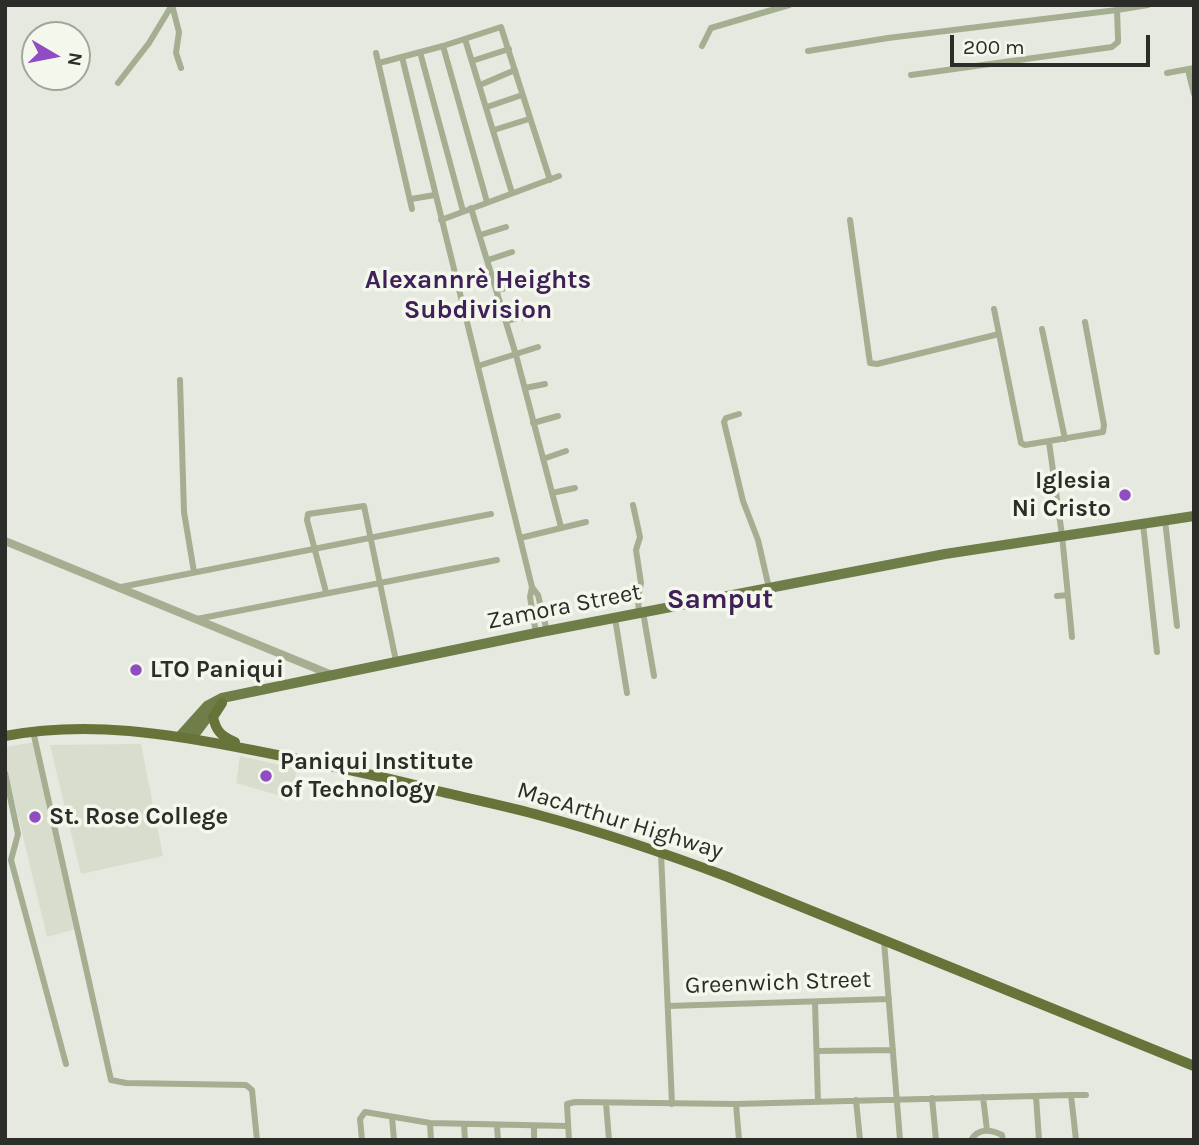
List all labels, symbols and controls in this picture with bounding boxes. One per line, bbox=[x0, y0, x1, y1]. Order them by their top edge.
north arrow bbox=[21, 21, 91, 91]
scale bar bbox=[954, 21, 1154, 65]
text: 200 m bbox=[963, 35, 1025, 59]
text: N bbox=[63, 51, 87, 68]
district label: Alexannrè Heights Subdivision bbox=[365, 265, 591, 326]
place label: Iglesia Ni Cristo bbox=[1012, 467, 1111, 523]
marker: Iglesia Ni Cristo bbox=[1117, 487, 1133, 503]
street label: Zamora Street bbox=[484, 578, 644, 636]
district label: Samput bbox=[667, 583, 773, 617]
place label: LTO Paniqui bbox=[150, 656, 284, 684]
marker: LTO Paniqui bbox=[128, 662, 144, 678]
place label: Paniqui Institute of Technology bbox=[280, 748, 473, 804]
marker: Paniqui Institute of Technology bbox=[258, 768, 274, 784]
street label: MacArthur Highway bbox=[514, 776, 726, 866]
place label: St. Rose College bbox=[49, 803, 228, 831]
marker: St. Rose College bbox=[27, 809, 43, 825]
street label: Greenwich Street bbox=[684, 965, 872, 1001]

